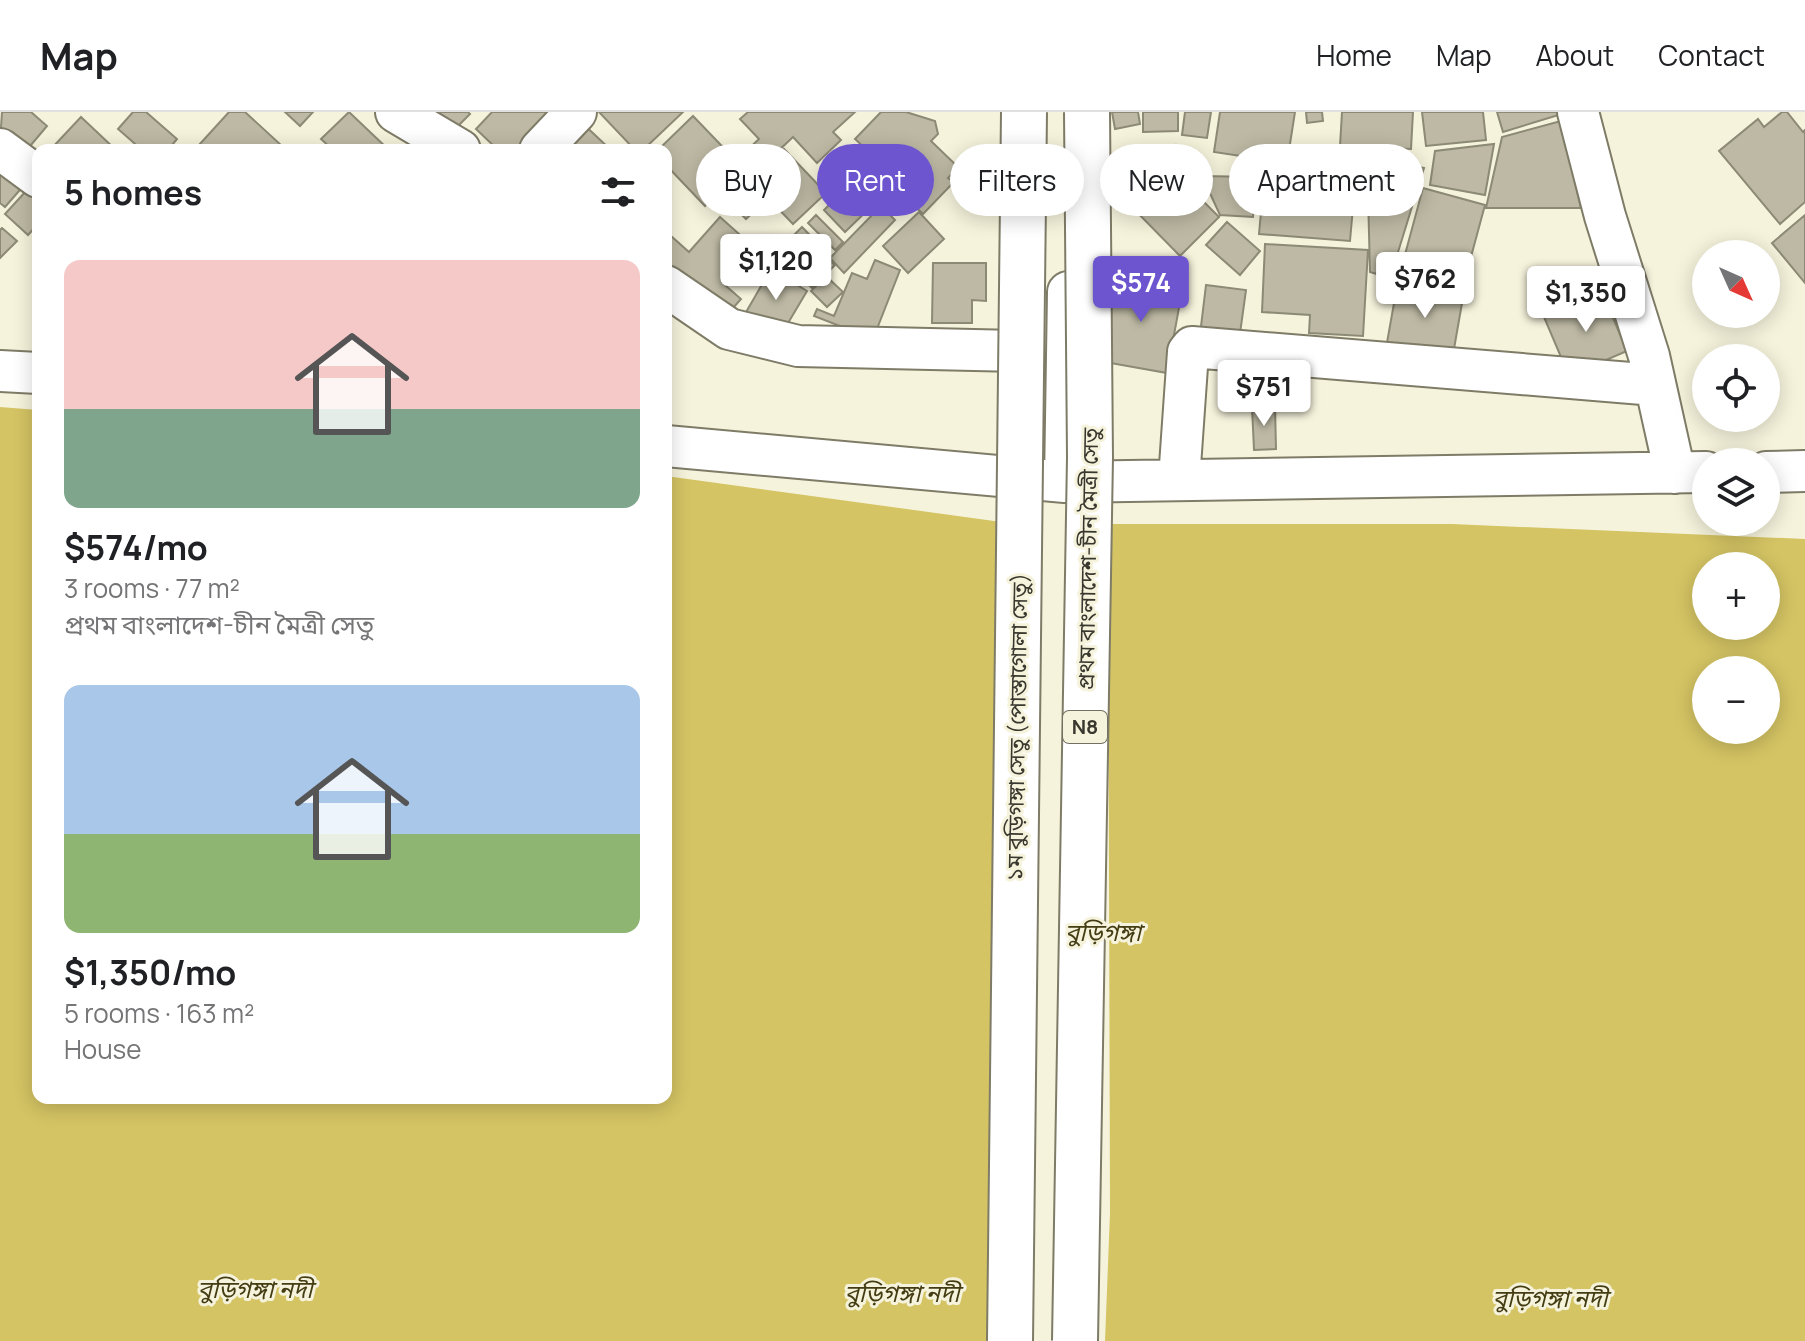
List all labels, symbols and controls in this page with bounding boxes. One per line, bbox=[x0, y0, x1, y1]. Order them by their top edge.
text: Map bbox=[40, 29, 118, 81]
text: Home bbox=[1316, 36, 1392, 74]
text: Map bbox=[1436, 36, 1492, 74]
text: About bbox=[1536, 36, 1614, 74]
text: Contact bbox=[1658, 36, 1765, 74]
chip: Buy bbox=[696, 144, 801, 216]
chip: Rent bbox=[817, 144, 934, 216]
chip: Filters bbox=[950, 144, 1084, 216]
chip: New bbox=[1100, 144, 1213, 216]
chip: Apartment bbox=[1229, 144, 1424, 216]
text: 5 homes bbox=[64, 169, 202, 215]
icon: filters bbox=[596, 170, 640, 214]
pin: $1,120 bbox=[711, 234, 841, 302]
north arrow bbox=[1692, 240, 1780, 328]
map controls bbox=[1692, 240, 1780, 744]
text: $1,120 bbox=[738, 242, 814, 278]
pin: $762 bbox=[1378, 252, 1472, 320]
pin: $574 bbox=[1094, 256, 1188, 324]
text: $762 bbox=[1394, 260, 1456, 296]
text: $574 bbox=[1111, 264, 1171, 300]
pin: $1,350 bbox=[1521, 266, 1651, 334]
text: $1,350 bbox=[1545, 274, 1627, 310]
icon: home bbox=[280, 312, 424, 456]
button: locate bbox=[1692, 344, 1780, 432]
pin: $751 bbox=[1217, 360, 1311, 428]
text: $751 bbox=[1236, 368, 1292, 404]
street label: প্রথম বাংলাদেশ-চীন মৈত্রী সেতু bbox=[1071, 427, 1105, 690]
button: layers bbox=[1692, 448, 1780, 536]
text: $574/mo bbox=[64, 524, 208, 570]
button: + bbox=[1692, 552, 1780, 640]
text: 3 rooms · 77 m² bbox=[64, 570, 240, 606]
street label: ১ম বুড়িগঙ্গা সেতু (পোস্তাগোলা সেতু) bbox=[999, 573, 1035, 881]
text: প্রথম বাংলাদেশ-চীন মৈত্রী সেতু bbox=[64, 606, 374, 642]
button: − bbox=[1692, 656, 1780, 744]
road number: N8 bbox=[1063, 711, 1107, 743]
icon: home bbox=[280, 737, 424, 881]
water label: বুড়িগঙ্গা bbox=[1065, 915, 1146, 948]
text: $1,350/mo bbox=[64, 949, 236, 995]
text: 5 rooms · 163 m² bbox=[64, 995, 254, 1031]
text: House bbox=[64, 1031, 141, 1067]
water label: বুড়িগঙ্গা নদী bbox=[197, 1272, 317, 1305]
water label: বুড়িগঙ্গা নদী bbox=[844, 1276, 964, 1309]
water label: বুড়িগঙ্গা নদী bbox=[1492, 1281, 1612, 1314]

